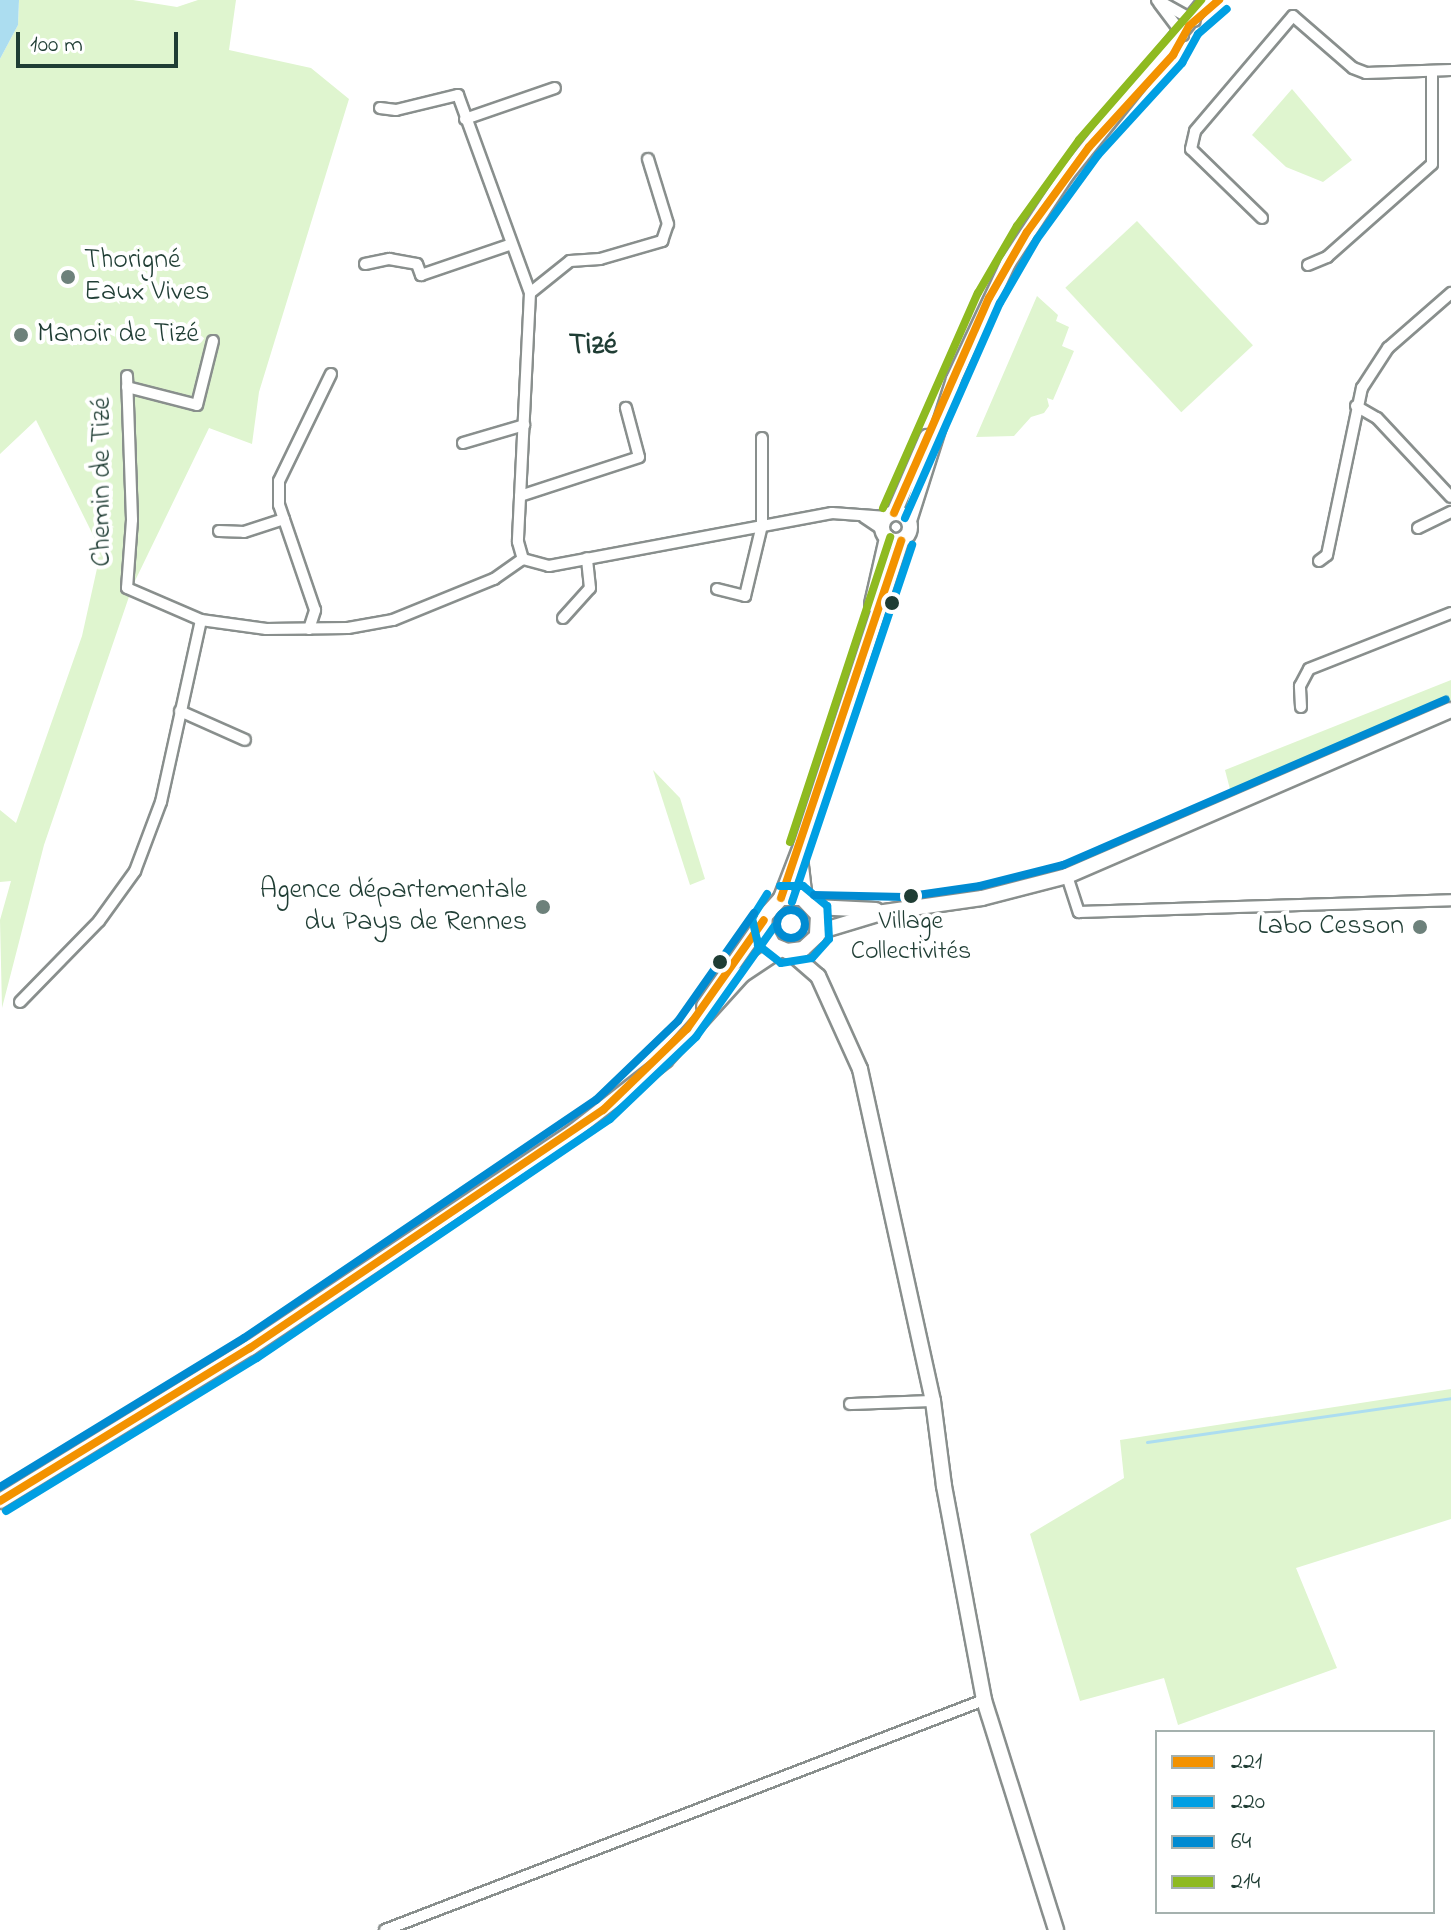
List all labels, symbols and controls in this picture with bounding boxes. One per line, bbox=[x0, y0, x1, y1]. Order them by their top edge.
scale bar bbox=[20, 16, 182, 66]
text: 100 m bbox=[30, 28, 83, 63]
place label: Thorigné Eaux Vives bbox=[84, 244, 210, 310]
marker: Thorigné Eaux Vives bbox=[59, 268, 77, 286]
place label: Manoir de Tizé bbox=[37, 318, 199, 352]
marker: Manoir de Tizé bbox=[12, 326, 30, 344]
district label: Tizé bbox=[569, 328, 617, 364]
street label: Chemin de Tizé bbox=[86, 397, 120, 567]
unlabelled marker bbox=[884, 595, 900, 611]
place label: Agence départementale du Pays de Rennes bbox=[260, 874, 527, 940]
marker: Village Collectivités bbox=[903, 888, 919, 904]
marker: Agence départementale du Pays de Rennes bbox=[534, 898, 552, 916]
place label: Village Collectivités bbox=[851, 907, 971, 968]
place label: Labo Cesson bbox=[1257, 910, 1404, 944]
marker: Labo Cesson bbox=[1411, 918, 1429, 936]
unlabelled marker bbox=[712, 954, 728, 970]
legend bbox=[1155, 1730, 1435, 1914]
text: 221 bbox=[1231, 1745, 1263, 1780]
text: 220 bbox=[1231, 1785, 1265, 1820]
text: 64 bbox=[1231, 1825, 1251, 1860]
text: 214 bbox=[1231, 1865, 1260, 1900]

